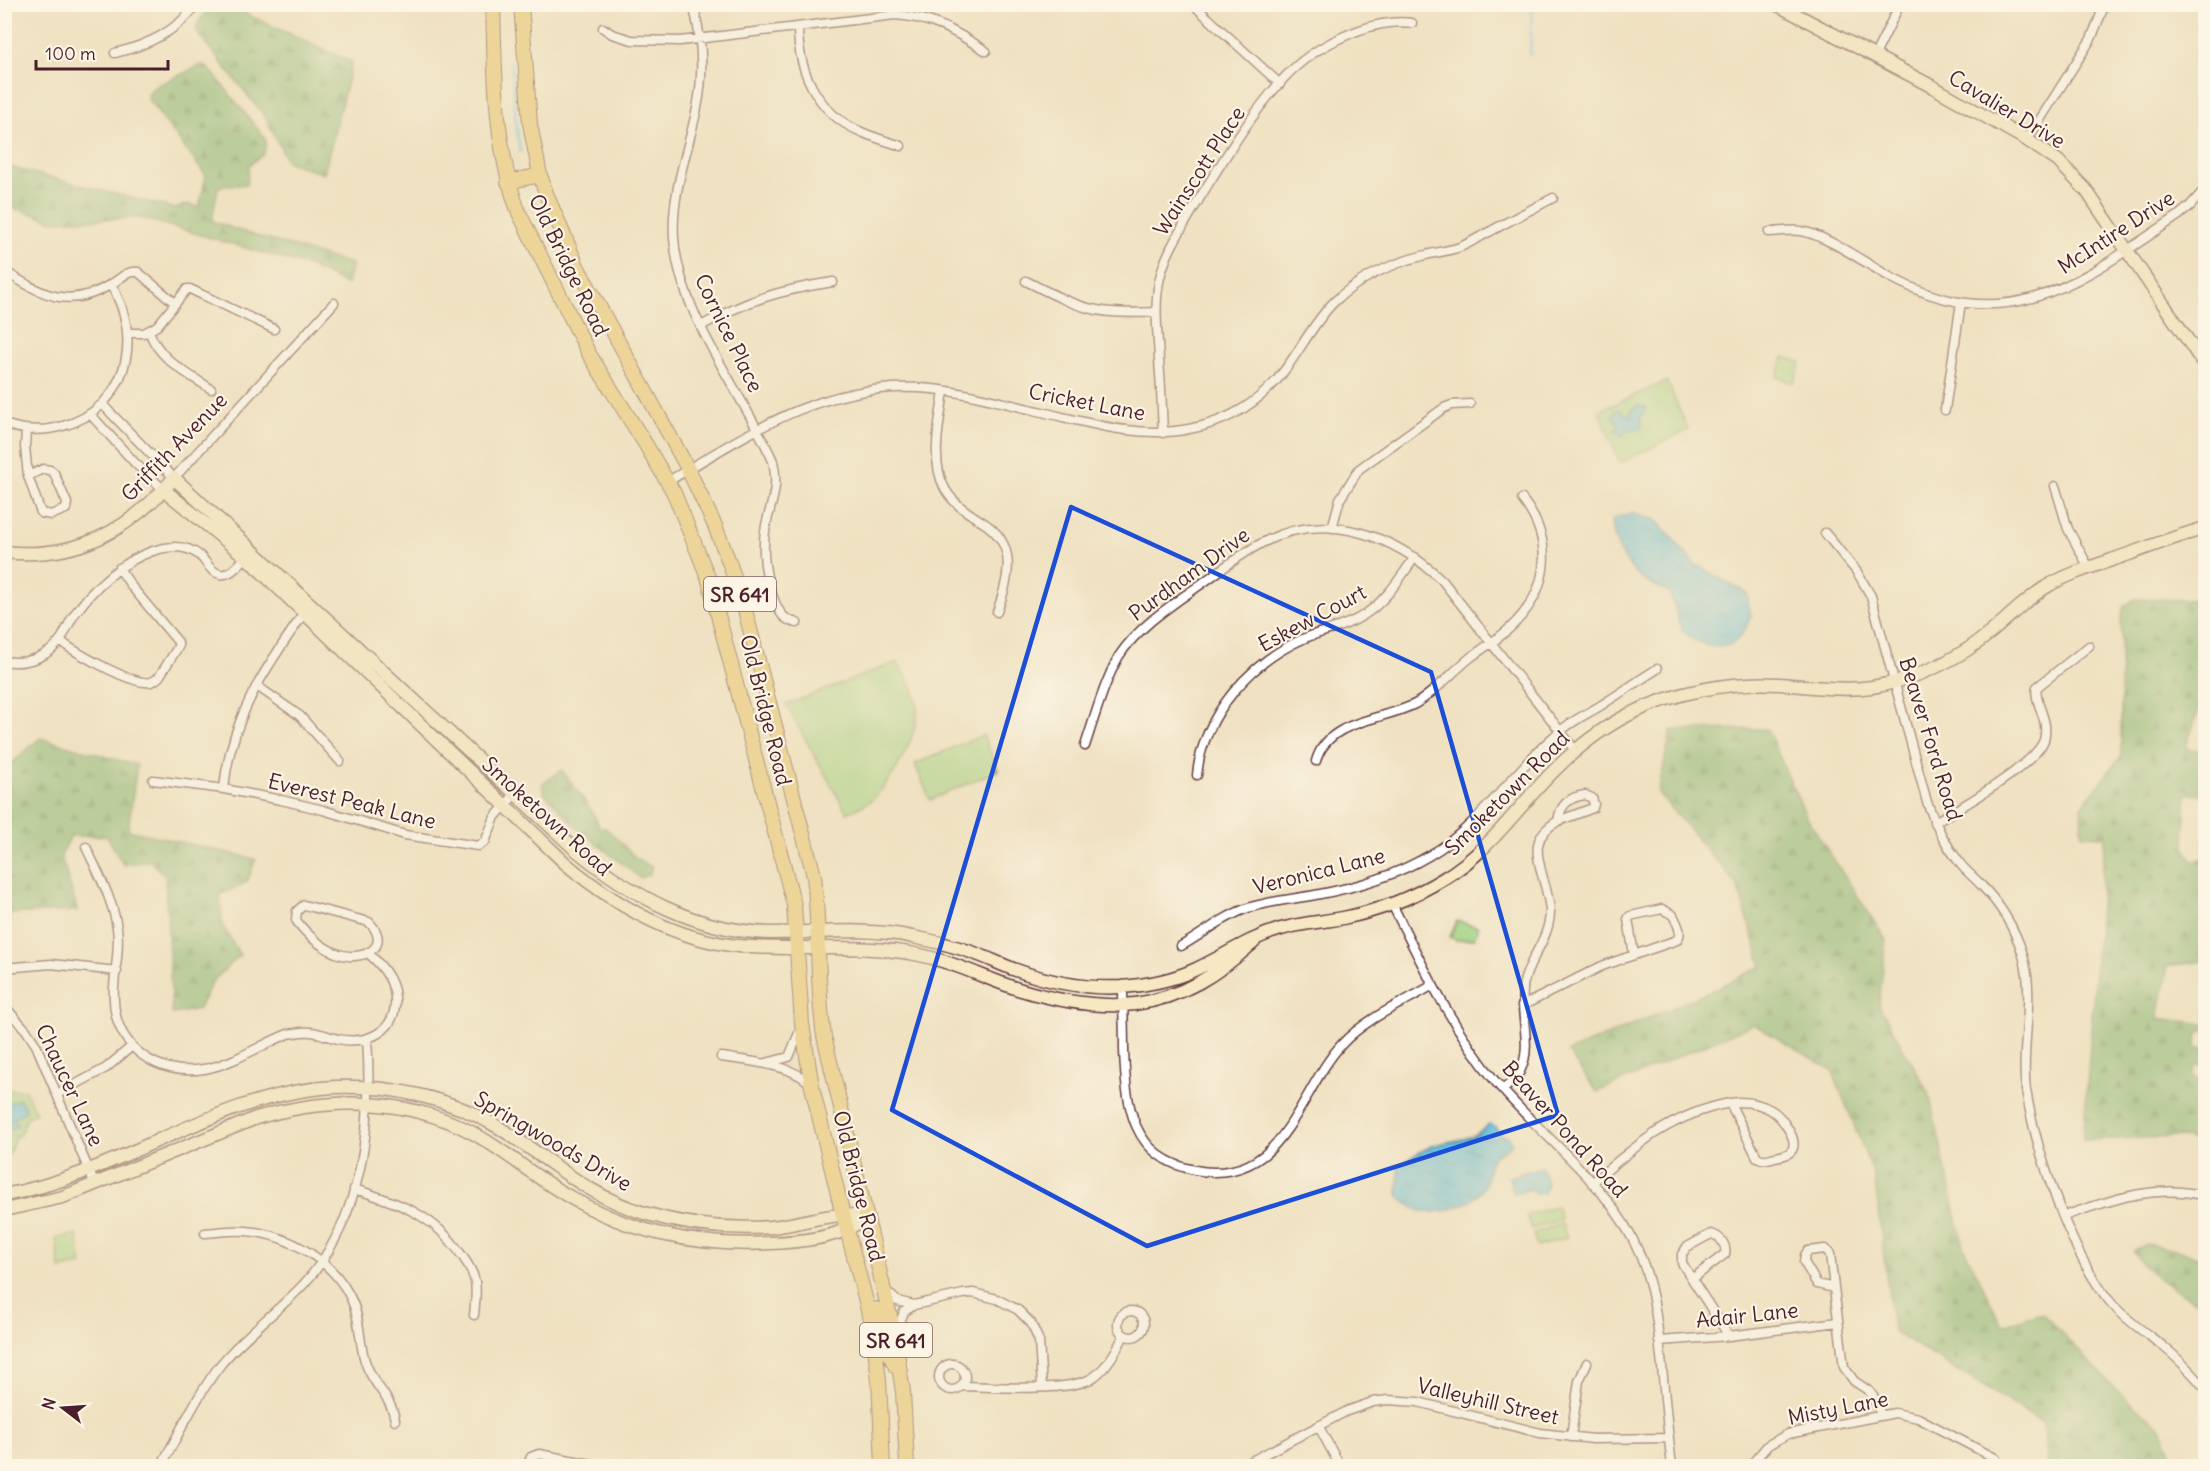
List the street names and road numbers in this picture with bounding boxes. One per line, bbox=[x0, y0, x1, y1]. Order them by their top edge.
street label: Cavalier Drive bbox=[1944, 64, 2070, 154]
street label: Wainscott Place bbox=[1147, 101, 1251, 241]
street label: McIntire Drive bbox=[2052, 184, 2180, 280]
street label: Old Bridge Road bbox=[523, 189, 615, 341]
street label: Cornice Place bbox=[689, 269, 769, 397]
street label: Cricket Lane bbox=[1026, 377, 1148, 427]
street label: Griffith Avenue bbox=[115, 387, 233, 507]
street label: Purdham Drive bbox=[1123, 521, 1255, 627]
road number: SR 641 bbox=[704, 577, 776, 611]
street label: Eskew Court bbox=[1253, 578, 1371, 658]
street label: Old Bridge Road bbox=[734, 632, 798, 788]
street label: Beaver Ford Road bbox=[1893, 654, 1969, 824]
street label: Smoketown Road bbox=[1439, 725, 1575, 861]
street label: Smoketown Road bbox=[476, 751, 618, 881]
street label: Everest Peak Lane bbox=[265, 767, 439, 835]
street label: Veronica Lane bbox=[1250, 842, 1388, 900]
street label: Chaucer Lane bbox=[30, 1020, 110, 1150]
street label: Beaver Pond Road bbox=[1496, 1055, 1634, 1203]
street label: Springwoods Drive bbox=[469, 1085, 637, 1197]
street label: Old Bridge Road bbox=[827, 1108, 891, 1264]
street label: Adair Lane bbox=[1694, 1296, 1800, 1334]
road number: SR 641 bbox=[860, 1323, 932, 1357]
street label: Valleyhill Street bbox=[1415, 1372, 1561, 1430]
street label: Misty Lane bbox=[1785, 1385, 1891, 1431]

